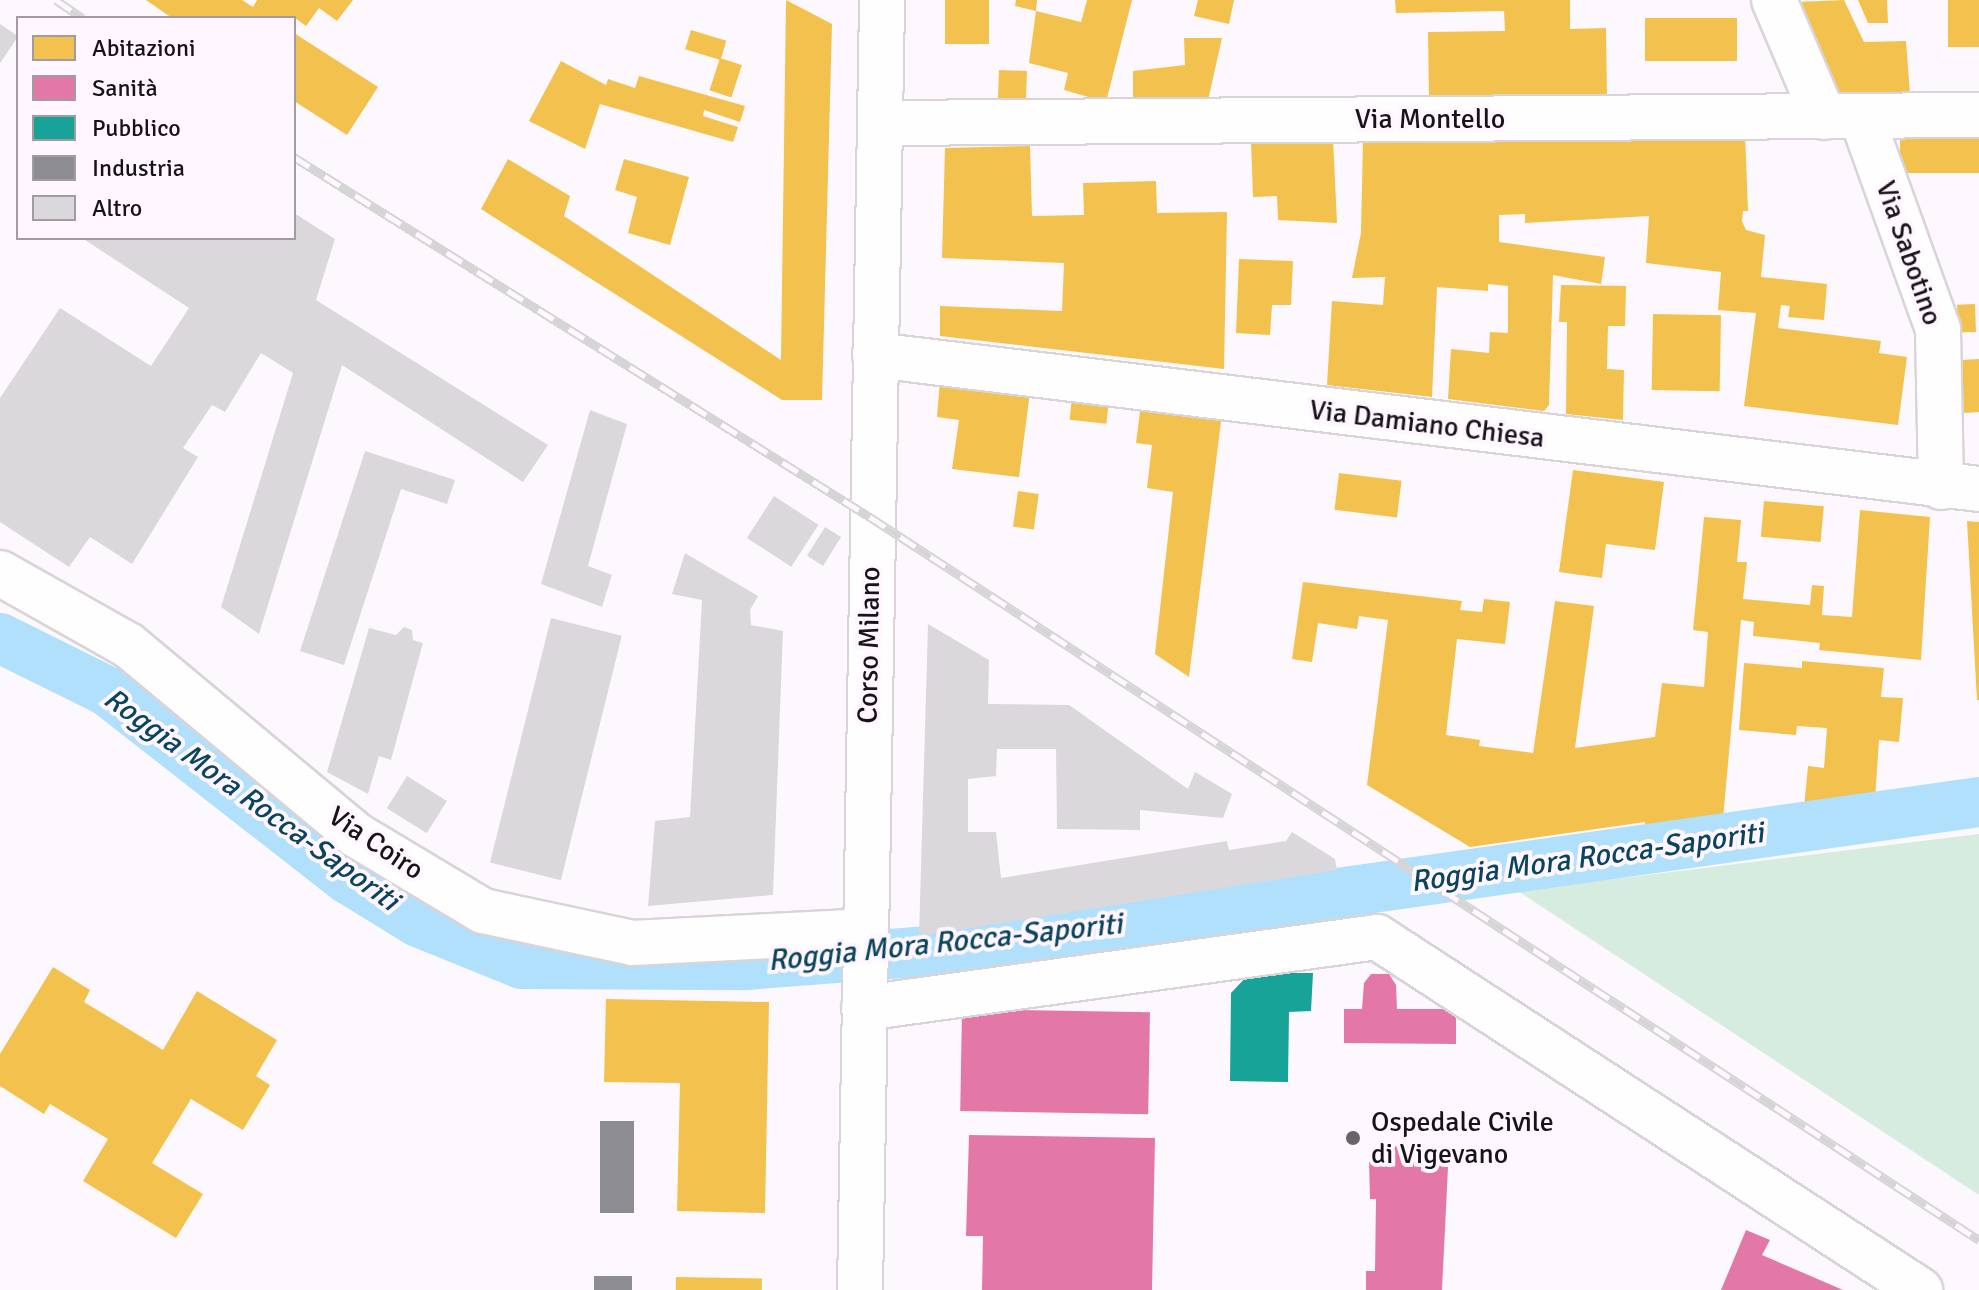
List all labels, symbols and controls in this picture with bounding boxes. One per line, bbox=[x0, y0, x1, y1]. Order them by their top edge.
legend bbox=[16, 16, 296, 240]
text: Abitazioni bbox=[92, 33, 196, 63]
text: Sanità bbox=[92, 73, 158, 103]
street label: Via Montello bbox=[1355, 102, 1505, 136]
text: Pubblico bbox=[92, 113, 181, 143]
text: Industria bbox=[92, 153, 185, 183]
street label: Via Sabotino bbox=[1869, 176, 1949, 330]
text: Altro bbox=[92, 193, 142, 223]
street label: Via Damiano Chiesa bbox=[1308, 393, 1546, 455]
street label: Corso Milano bbox=[851, 566, 887, 724]
water label: Roggia Mora Rocca-Saporiti bbox=[96, 681, 406, 919]
street label: Via Coiro bbox=[322, 799, 430, 887]
water label: Roggia Mora Rocca-Saporiti bbox=[1408, 815, 1766, 901]
water label: Roggia Mora Rocca-Saporiti bbox=[766, 906, 1124, 980]
place label: Ospedale Civile di Vigevano bbox=[1371, 1105, 1554, 1171]
marker: Ospedale Civile di Vigevano bbox=[1342, 1127, 1364, 1149]

